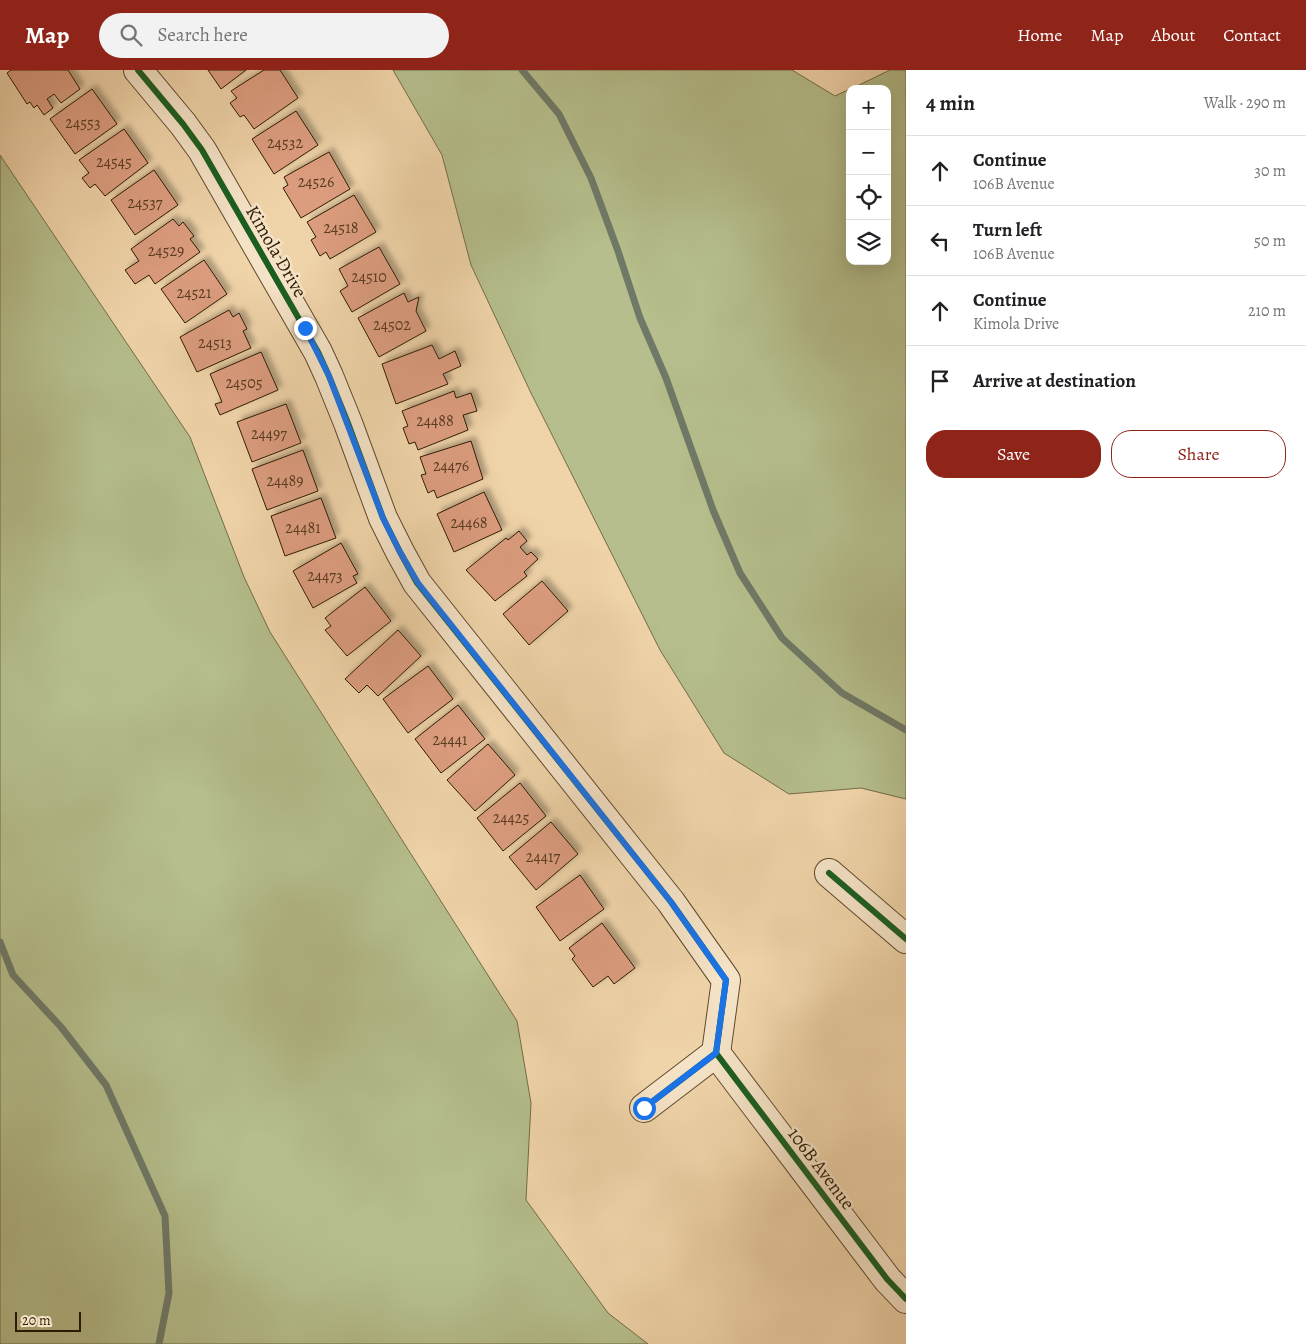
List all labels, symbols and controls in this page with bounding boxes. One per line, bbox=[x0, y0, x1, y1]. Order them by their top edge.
search box bbox=[99, 13, 449, 58]
text: Map bbox=[25, 19, 69, 51]
icon: search bbox=[117, 21, 145, 49]
text: Search here bbox=[157, 22, 248, 48]
text: Home bbox=[1017, 23, 1062, 47]
text: Map bbox=[1090, 23, 1123, 47]
text: About bbox=[1151, 23, 1195, 47]
text: Contact bbox=[1223, 23, 1281, 47]
map controls bbox=[846, 85, 891, 265]
button: + bbox=[846, 85, 891, 130]
text: 4 min bbox=[926, 89, 975, 117]
text: Walk · 290 m bbox=[1204, 92, 1286, 114]
house number: 24553 bbox=[65, 112, 101, 134]
button: − bbox=[846, 130, 891, 175]
house number: 24532 bbox=[267, 132, 303, 154]
text: Continue bbox=[973, 147, 1047, 173]
house number: 24545 bbox=[96, 151, 132, 173]
icon: ahead bbox=[926, 157, 954, 185]
text: 30 m bbox=[1254, 160, 1286, 182]
house number: 24526 bbox=[298, 171, 334, 193]
text: 106B Avenue bbox=[973, 173, 1055, 195]
button: locate bbox=[846, 175, 891, 220]
house number: 24537 bbox=[127, 192, 163, 214]
street label: Kimola Drive bbox=[239, 201, 313, 302]
house number: 24518 bbox=[324, 217, 358, 239]
text: Turn left bbox=[973, 217, 1042, 243]
button: layers bbox=[846, 220, 891, 265]
icon: left bbox=[926, 227, 954, 255]
text: 50 m bbox=[1254, 230, 1286, 252]
house number: 24529 bbox=[148, 240, 184, 262]
text: 106B Avenue bbox=[973, 243, 1055, 265]
house number: 24510 bbox=[351, 266, 387, 288]
house number: 24521 bbox=[177, 282, 212, 304]
text: Continue bbox=[973, 287, 1047, 313]
icon: ahead bbox=[926, 297, 954, 325]
text: 210 m bbox=[1248, 300, 1286, 322]
text: Kimola Drive bbox=[973, 313, 1059, 335]
house number: 24502 bbox=[373, 314, 411, 336]
route end bbox=[294, 317, 317, 340]
house number: 24513 bbox=[198, 332, 232, 354]
icon: arrive bbox=[926, 367, 954, 395]
text: Arrive at destination bbox=[973, 368, 1136, 394]
house number: 24505 bbox=[225, 372, 263, 394]
house number: 24488 bbox=[416, 410, 454, 432]
house number: 24497 bbox=[251, 423, 287, 445]
button: Save bbox=[926, 430, 1101, 478]
button: Share bbox=[1111, 430, 1286, 478]
house number: 24476 bbox=[433, 455, 469, 477]
house number: 24489 bbox=[266, 470, 304, 492]
house number: 24468 bbox=[450, 512, 488, 534]
house number: 24481 bbox=[285, 517, 321, 539]
house number: 24473 bbox=[307, 565, 343, 587]
house number: 24441 bbox=[433, 729, 468, 751]
house number: 24425 bbox=[493, 807, 529, 829]
house number: 24417 bbox=[526, 846, 560, 868]
route start bbox=[633, 1097, 656, 1120]
street label: 106B Avenue bbox=[782, 1122, 861, 1215]
scale bar bbox=[15, 1309, 81, 1332]
text: 20 m bbox=[22, 1311, 51, 1330]

